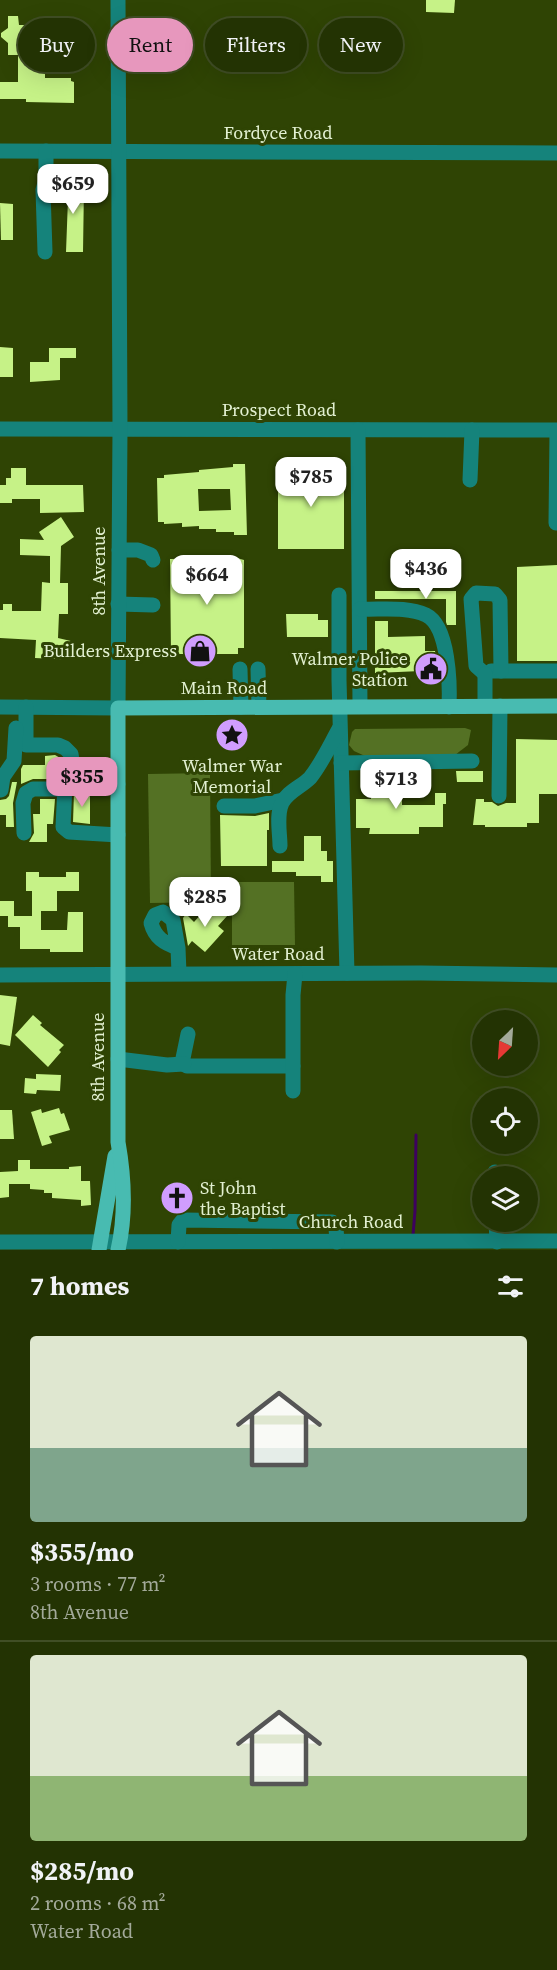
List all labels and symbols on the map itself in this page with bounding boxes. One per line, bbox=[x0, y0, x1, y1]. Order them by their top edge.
street label: Fordyce Road bbox=[224, 120, 332, 145]
pin: $659 bbox=[37, 164, 109, 215]
street label: Prospect Road bbox=[222, 397, 336, 422]
pin: $785 bbox=[275, 457, 347, 508]
street label: 8th Avenue bbox=[86, 527, 111, 615]
pin: $436 bbox=[390, 549, 462, 600]
pin: $664 bbox=[171, 555, 243, 606]
shop icon: Builders Express bbox=[182, 633, 218, 669]
place label: Builders Express bbox=[43, 638, 177, 663]
place label: Walmer Police Station bbox=[292, 646, 408, 692]
public building icon: Walmer Police Station bbox=[413, 651, 449, 687]
street label: Main Road bbox=[181, 675, 267, 700]
place icon: Walmer War Memorial bbox=[214, 717, 250, 753]
place label: Walmer War Memorial bbox=[182, 753, 282, 799]
pin: $355 bbox=[46, 757, 118, 808]
pin: $713 bbox=[360, 759, 432, 810]
pin: $285 bbox=[169, 877, 241, 928]
street label: Water Road bbox=[232, 941, 324, 966]
north arrow bbox=[472, 1010, 538, 1076]
street label: 8th Avenue bbox=[85, 1013, 110, 1101]
place label: St John the Baptist bbox=[200, 1175, 286, 1221]
church icon: St John the Baptist bbox=[159, 1180, 195, 1216]
street label: Church Road bbox=[299, 1209, 403, 1234]

